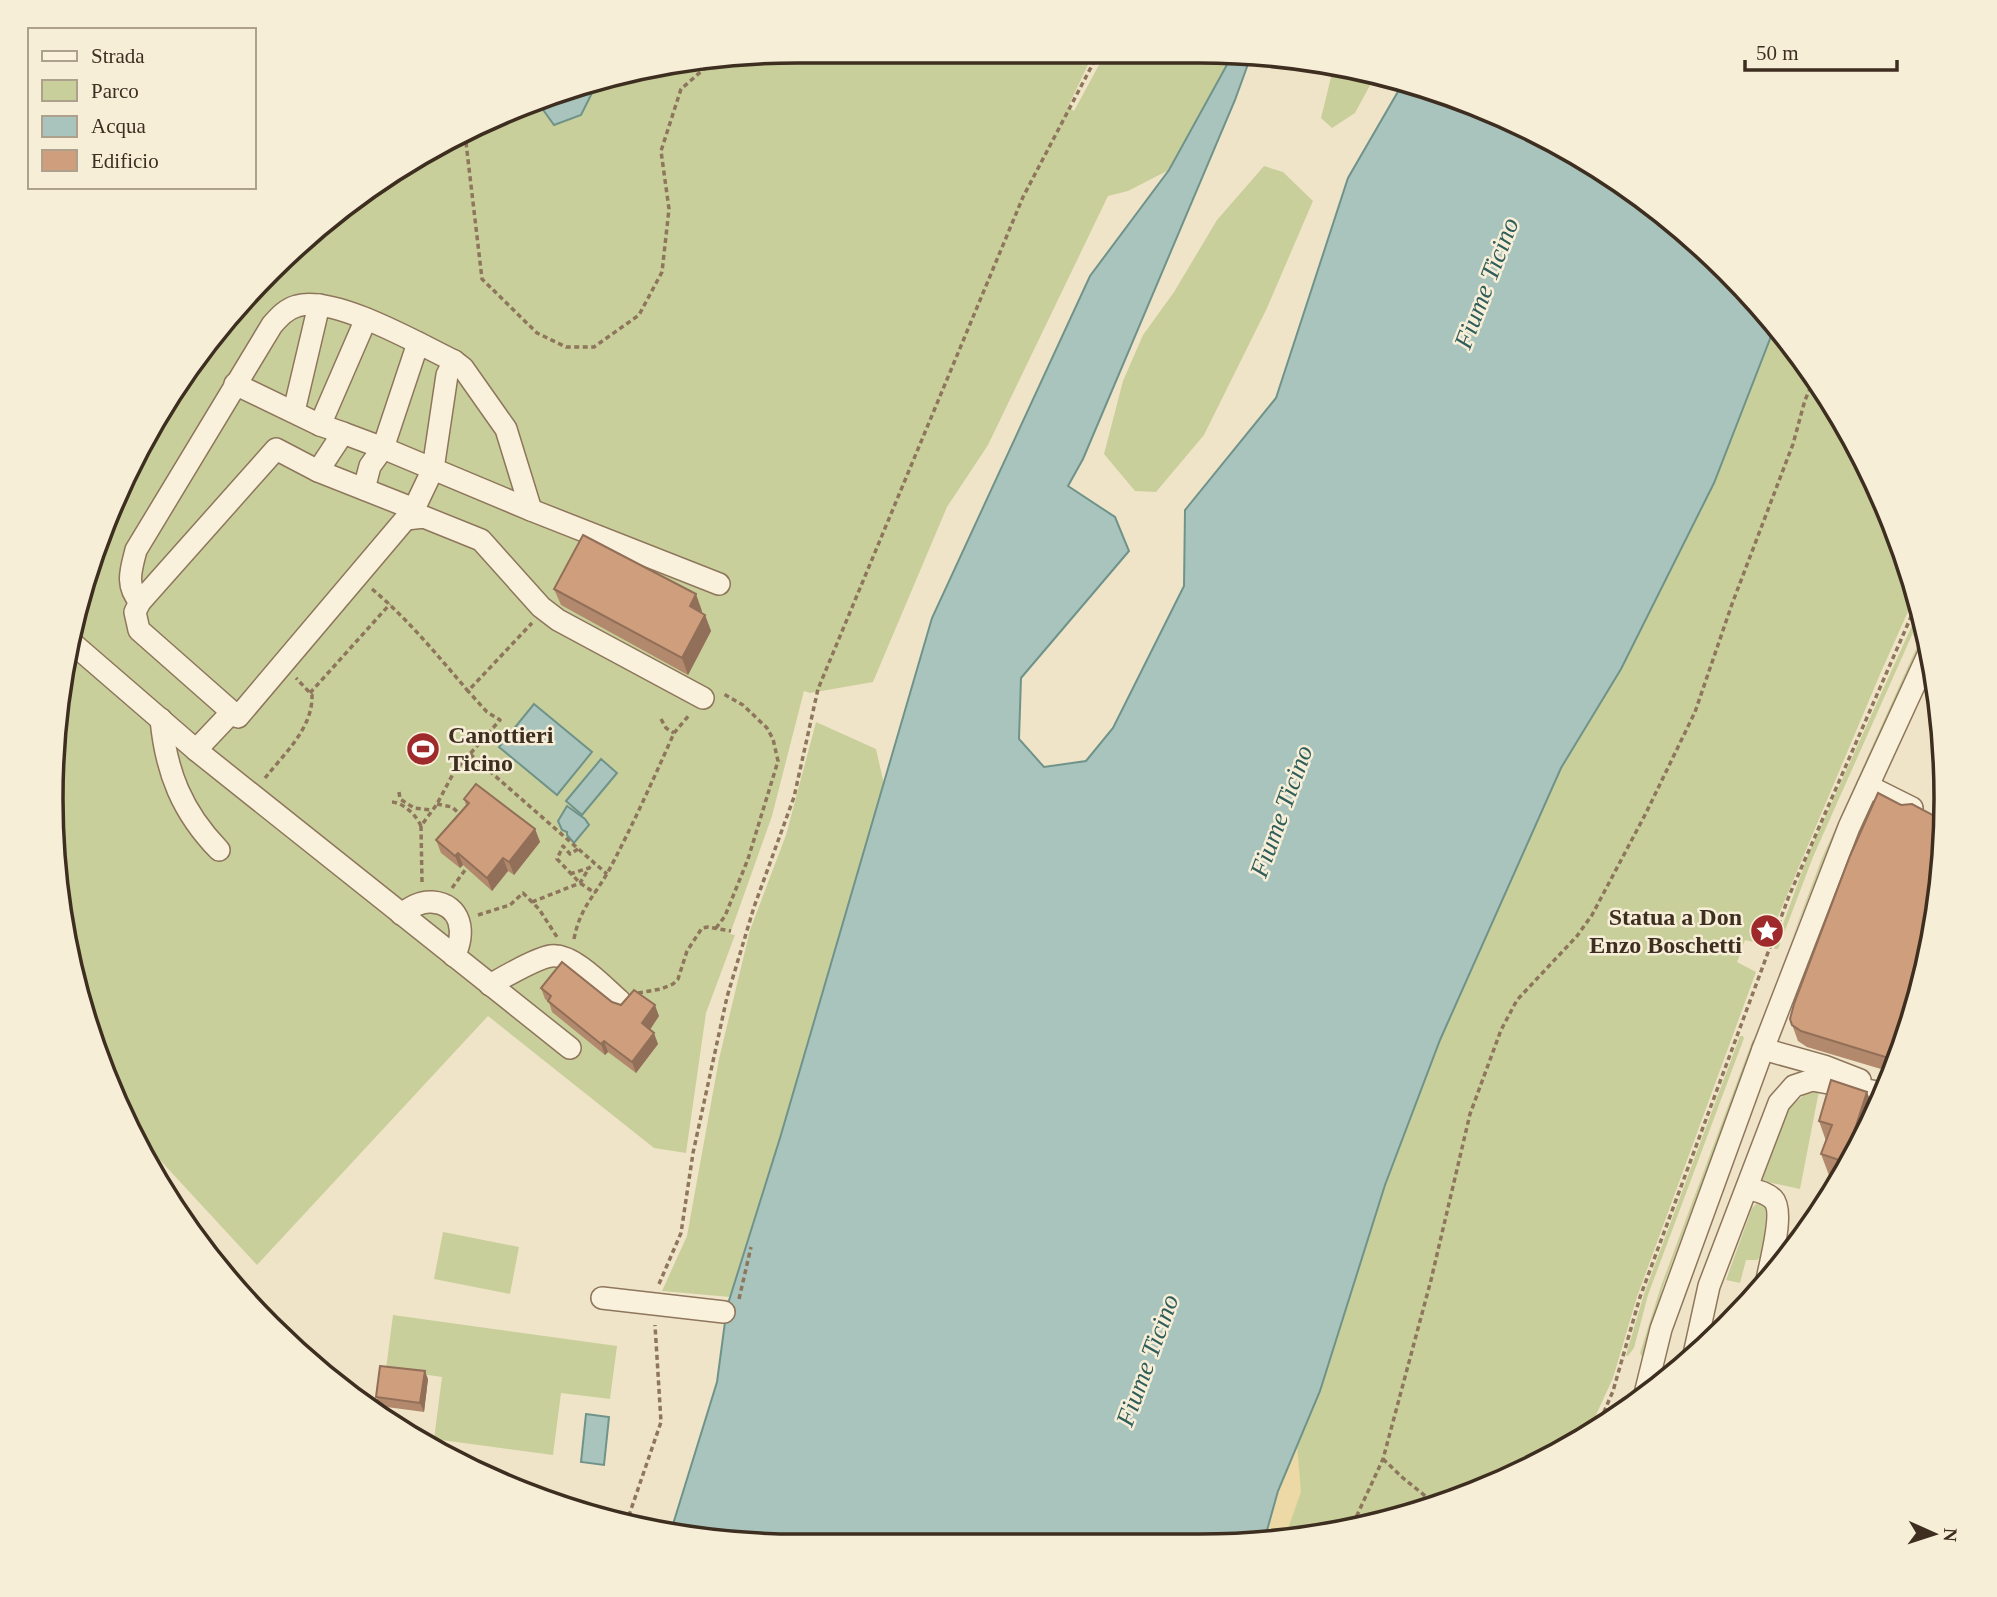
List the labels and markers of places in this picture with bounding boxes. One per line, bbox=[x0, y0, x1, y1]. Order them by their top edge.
place label: Canottieri Ticino bbox=[448, 722, 554, 776]
sports icon: Canottieri Ticino bbox=[404, 730, 442, 768]
place label: Statua a Don Enzo Boschetti bbox=[1589, 904, 1742, 958]
place icon: Statua a Don Enzo Boschetti bbox=[1748, 912, 1786, 950]

